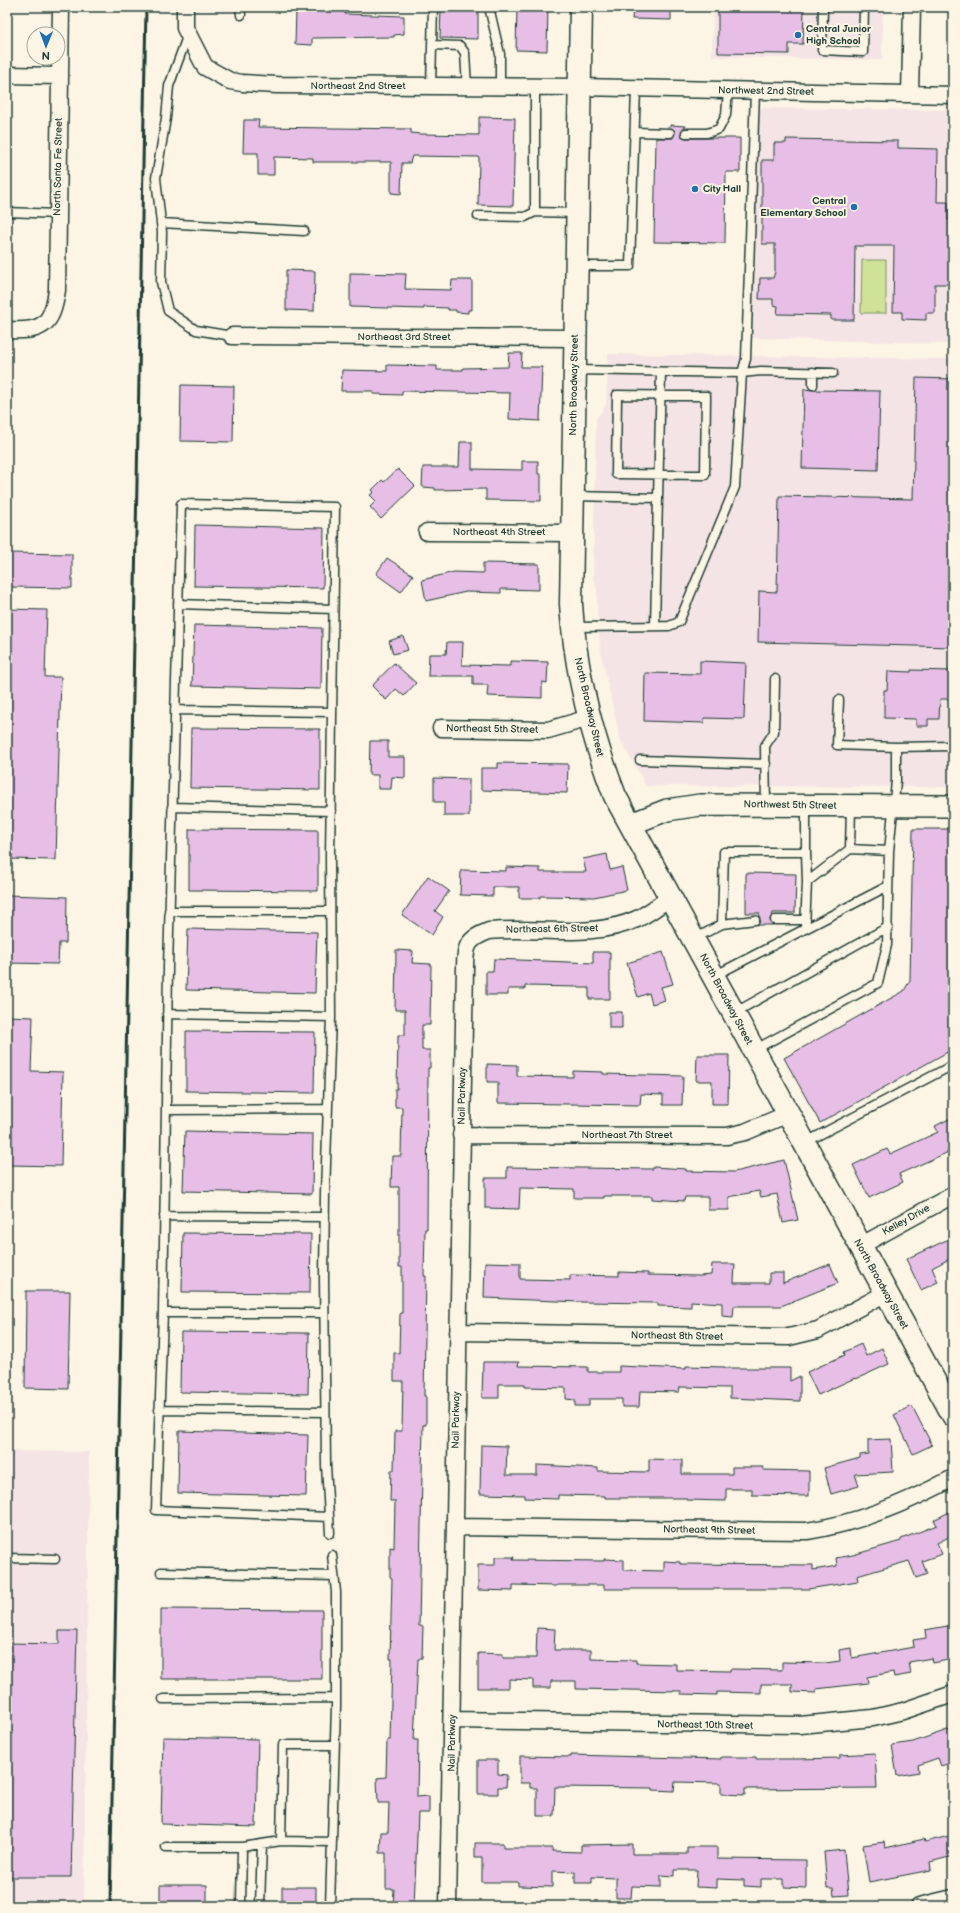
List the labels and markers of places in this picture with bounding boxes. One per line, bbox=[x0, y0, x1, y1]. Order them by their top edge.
place label: Central Junior High School bbox=[806, 23, 872, 47]
marker: Central Junior High School bbox=[793, 30, 803, 40]
place label: City Hall bbox=[703, 183, 741, 195]
marker: City Hall bbox=[690, 184, 700, 194]
place label: Central Elementary School bbox=[760, 195, 846, 219]
marker: Central Elementary School bbox=[849, 202, 859, 212]

